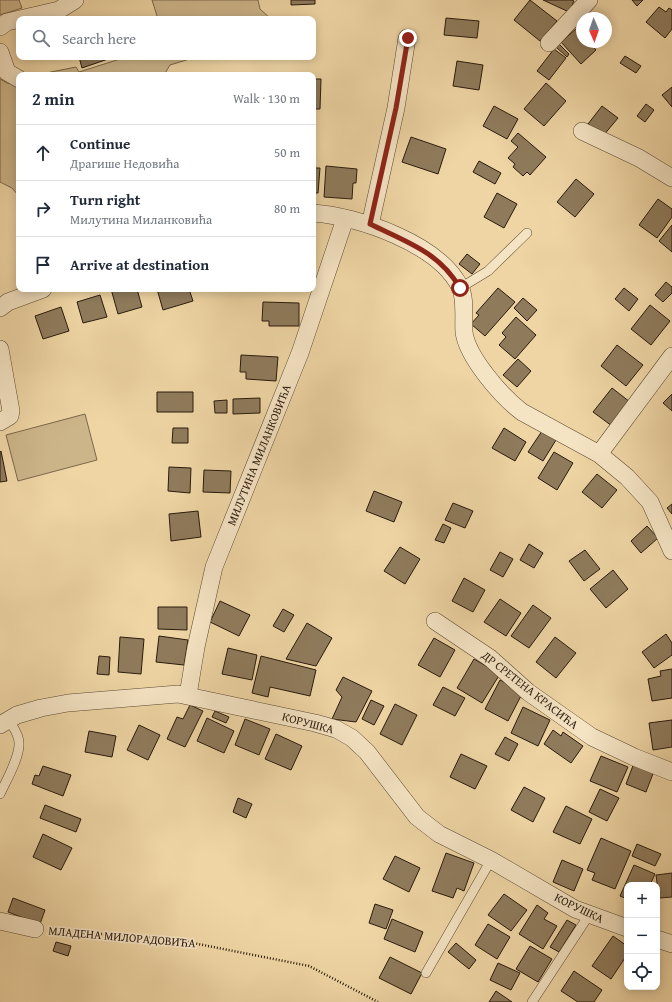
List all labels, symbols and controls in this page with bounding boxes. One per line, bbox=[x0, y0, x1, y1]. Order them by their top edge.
north arrow bbox=[576, 12, 612, 48]
search box bbox=[16, 16, 316, 60]
icon: search bbox=[30, 27, 52, 49]
text: Search here bbox=[62, 28, 136, 49]
route end bbox=[399, 29, 417, 47]
text: 2 min bbox=[32, 86, 74, 111]
text: Walk · 130 m bbox=[233, 89, 300, 108]
text: Continue bbox=[70, 133, 131, 154]
icon: ahead bbox=[32, 142, 54, 164]
text: 50 m bbox=[274, 143, 300, 162]
text: Драгише Недовића bbox=[70, 154, 180, 173]
text: Turn right bbox=[70, 189, 141, 210]
icon: right bbox=[32, 198, 54, 220]
text: 80 m bbox=[274, 199, 300, 218]
text: Милутина Миланковића bbox=[70, 210, 212, 229]
icon: arrive bbox=[32, 254, 54, 276]
text: Arrive at destination bbox=[70, 254, 209, 275]
route start bbox=[451, 279, 469, 297]
street label: МИЛУТИНА МИЛАНКОВИЋА bbox=[222, 381, 295, 528]
street label: ДР СРЕТЕНА КРАСИЋА bbox=[478, 646, 583, 733]
street label: КОРУШКА bbox=[280, 707, 337, 738]
map controls bbox=[624, 882, 660, 990]
button: + bbox=[624, 882, 660, 918]
street label: КОРУШКА bbox=[552, 888, 607, 927]
button: − bbox=[624, 918, 660, 954]
street label: МЛАДЕНА МИЛОРАДОВИЋА bbox=[48, 922, 197, 951]
button: locate bbox=[624, 954, 660, 990]

